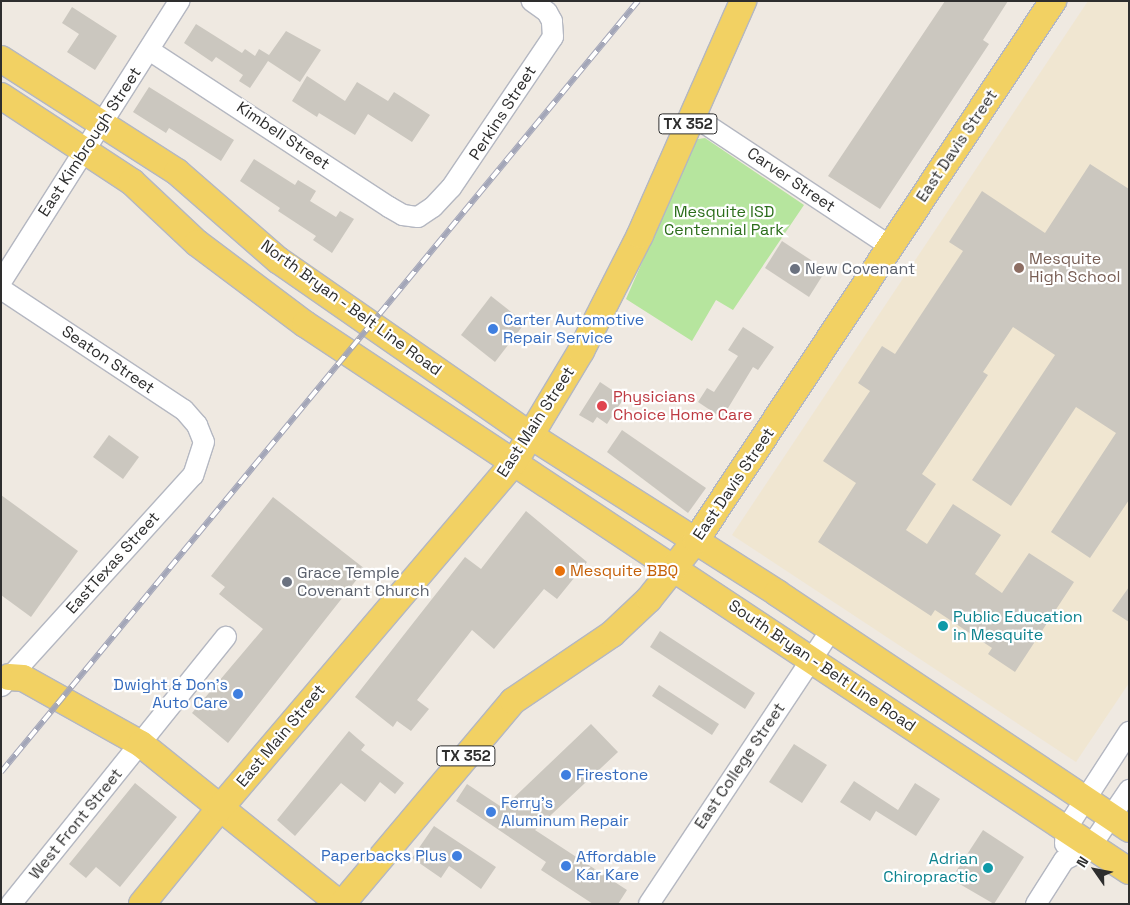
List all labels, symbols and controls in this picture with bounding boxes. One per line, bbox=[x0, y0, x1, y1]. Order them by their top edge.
street label: Perkins Street bbox=[465, 62, 541, 164]
street label: East Kimbrough Street bbox=[35, 64, 145, 220]
street label: East Davis Street bbox=[912, 86, 1002, 206]
street label: Kimbell Street bbox=[233, 98, 333, 174]
road number: TX 352 bbox=[658, 112, 718, 136]
street label: Carver Street bbox=[743, 143, 839, 217]
park label: Mesquite ISD Centennial Park bbox=[664, 202, 784, 240]
street label: North Bryan - Belt Line Road bbox=[257, 236, 445, 380]
place label: Mesquite High School bbox=[1029, 249, 1120, 287]
place label: New Covenant bbox=[805, 259, 915, 279]
marker: Mesquite High School bbox=[1013, 262, 1025, 274]
marker: New Covenant bbox=[789, 263, 801, 275]
place label: Carter Automotive Repair Service bbox=[503, 310, 644, 348]
street label: Seaton Street bbox=[58, 322, 158, 398]
marker: Carter Automotive Repair Service bbox=[487, 323, 499, 335]
street label: East Main Street bbox=[493, 363, 579, 481]
place label: Physicians Choice Home Care bbox=[613, 387, 752, 425]
marker: Physicians Choice Home Care bbox=[595, 399, 609, 413]
street label: East Davis Street bbox=[689, 424, 779, 544]
street label: EastTexas Street bbox=[62, 508, 164, 618]
place label: Mesquite BBQ bbox=[570, 561, 678, 581]
place label: Grace Temple Covenant Church bbox=[297, 563, 430, 601]
marker: Mesquite BBQ bbox=[554, 565, 566, 577]
marker: Grace Temple Covenant Church bbox=[281, 576, 293, 588]
street label: South Bryan - Belt Line Road bbox=[724, 596, 920, 736]
place label: Public Education in Mesquite bbox=[953, 607, 1083, 645]
marker: Public Education in Mesquite bbox=[937, 620, 949, 632]
place label: Dwight & Don's Auto Care bbox=[113, 675, 228, 713]
street label: East Main Street bbox=[233, 681, 329, 791]
marker: Dwight & Don's Auto Care bbox=[232, 688, 244, 700]
street label: East College Street bbox=[691, 699, 789, 833]
road number: TX 352 bbox=[436, 744, 496, 768]
street label: West Front Street bbox=[25, 765, 127, 883]
place label: Firestone bbox=[576, 765, 648, 785]
marker: Firestone bbox=[560, 769, 572, 781]
place label: Ferry's Aluminum Repair bbox=[501, 793, 629, 831]
marker: Ferry's Aluminum Repair bbox=[485, 806, 497, 818]
north arrow bbox=[1070, 845, 1120, 895]
place label: Paperbacks Plus bbox=[321, 846, 447, 866]
place label: Affordable Kar Kare bbox=[576, 847, 656, 885]
place label: Adrian Chiropractic bbox=[883, 849, 978, 887]
marker: Paperbacks Plus bbox=[451, 850, 463, 862]
text: N bbox=[1072, 853, 1093, 871]
marker: Affordable Kar Kare bbox=[560, 860, 572, 872]
marker: Adrian Chiropractic bbox=[982, 862, 994, 874]

